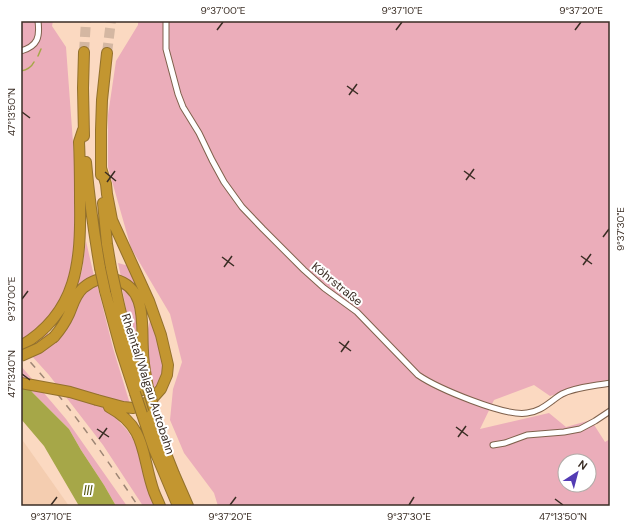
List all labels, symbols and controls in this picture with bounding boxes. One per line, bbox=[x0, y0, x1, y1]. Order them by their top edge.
text: 9°37'00"E bbox=[201, 4, 246, 17]
text: 9°37'10"E bbox=[381, 4, 423, 17]
text: 9°37'20"E bbox=[559, 4, 603, 17]
text: 47°13'50"N bbox=[5, 88, 18, 136]
text: 9°37'30"E bbox=[614, 207, 627, 251]
street label: Köhrstraße bbox=[308, 259, 366, 310]
text: 9°37'00"E bbox=[5, 276, 18, 321]
street label: Rheintal/Walgau Autobahn bbox=[118, 312, 178, 456]
text: 47°13'40"N bbox=[5, 350, 18, 398]
north arrow bbox=[557, 453, 597, 493]
text: N bbox=[576, 457, 590, 473]
water label: Ill bbox=[84, 482, 94, 499]
text: 9°37'10"E bbox=[30, 510, 72, 523]
text: 9°37'20"E bbox=[208, 510, 252, 523]
text: 9°37'30"E bbox=[387, 510, 431, 523]
text: 47°13'50"N bbox=[539, 510, 587, 523]

